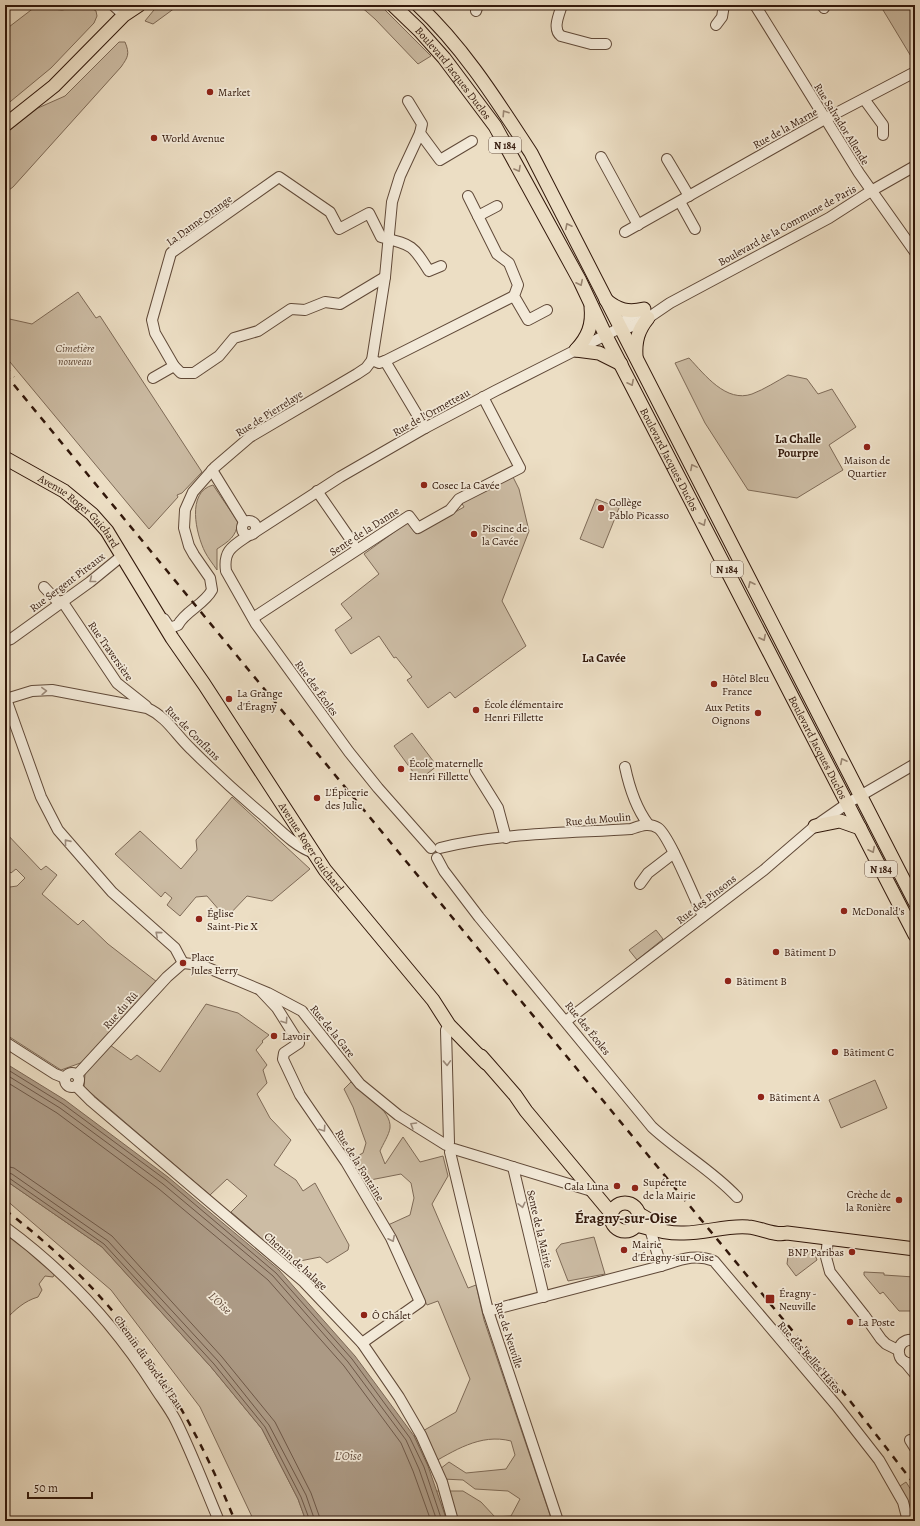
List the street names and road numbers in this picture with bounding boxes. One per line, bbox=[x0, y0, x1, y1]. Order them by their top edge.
street label: Boulevard Jacques Duclos bbox=[411, 24, 494, 123]
street label: Rue Salvador Allende bbox=[810, 80, 873, 168]
street label: Rue de la Marne bbox=[750, 104, 820, 152]
road number: N 184 bbox=[489, 137, 521, 153]
street label: Boulevard de la Commune de Paris bbox=[715, 181, 859, 270]
street label: La Danne Orange bbox=[163, 191, 235, 249]
street label: Rue de l'Ormetteau bbox=[390, 385, 473, 440]
street label: Rue de Pierrelaye bbox=[233, 387, 306, 440]
street label: Boulevard Jacques Duclos bbox=[636, 405, 702, 514]
street label: Avenue Roger Guichard bbox=[34, 471, 123, 551]
street label: Sente de la Danne bbox=[327, 503, 402, 560]
street label: Rue Sergent Pireaux bbox=[27, 549, 109, 616]
road number: N 184 bbox=[711, 561, 743, 577]
street label: Rue Traversière bbox=[85, 619, 137, 684]
street label: Rue des Écoles bbox=[291, 658, 342, 719]
street label: Boulevard Jacques Duclos bbox=[785, 693, 851, 802]
street label: Rue de Conflans bbox=[162, 702, 224, 764]
street label: Avenue Roger Guichard bbox=[274, 799, 347, 895]
street label: Rue du Moulin bbox=[565, 809, 631, 830]
road number: N 184 bbox=[865, 861, 897, 877]
street label: Rue des Pinsons bbox=[673, 871, 739, 928]
street label: Rue du Rû bbox=[99, 988, 141, 1032]
street label: Rue des Écoles bbox=[561, 998, 614, 1058]
street label: Rue de la Gare bbox=[307, 1002, 359, 1061]
street label: Rue de la Fontaine bbox=[332, 1127, 388, 1204]
street label: Sente de la Mairie bbox=[523, 1188, 556, 1270]
street label: Chemin de halage bbox=[261, 1229, 331, 1294]
street label: Rue de Neuville bbox=[491, 1300, 526, 1371]
street label: Chemin du Bord de l'Eau bbox=[111, 1312, 187, 1412]
street label: Rue des Belles Hâtes bbox=[774, 1318, 845, 1397]

